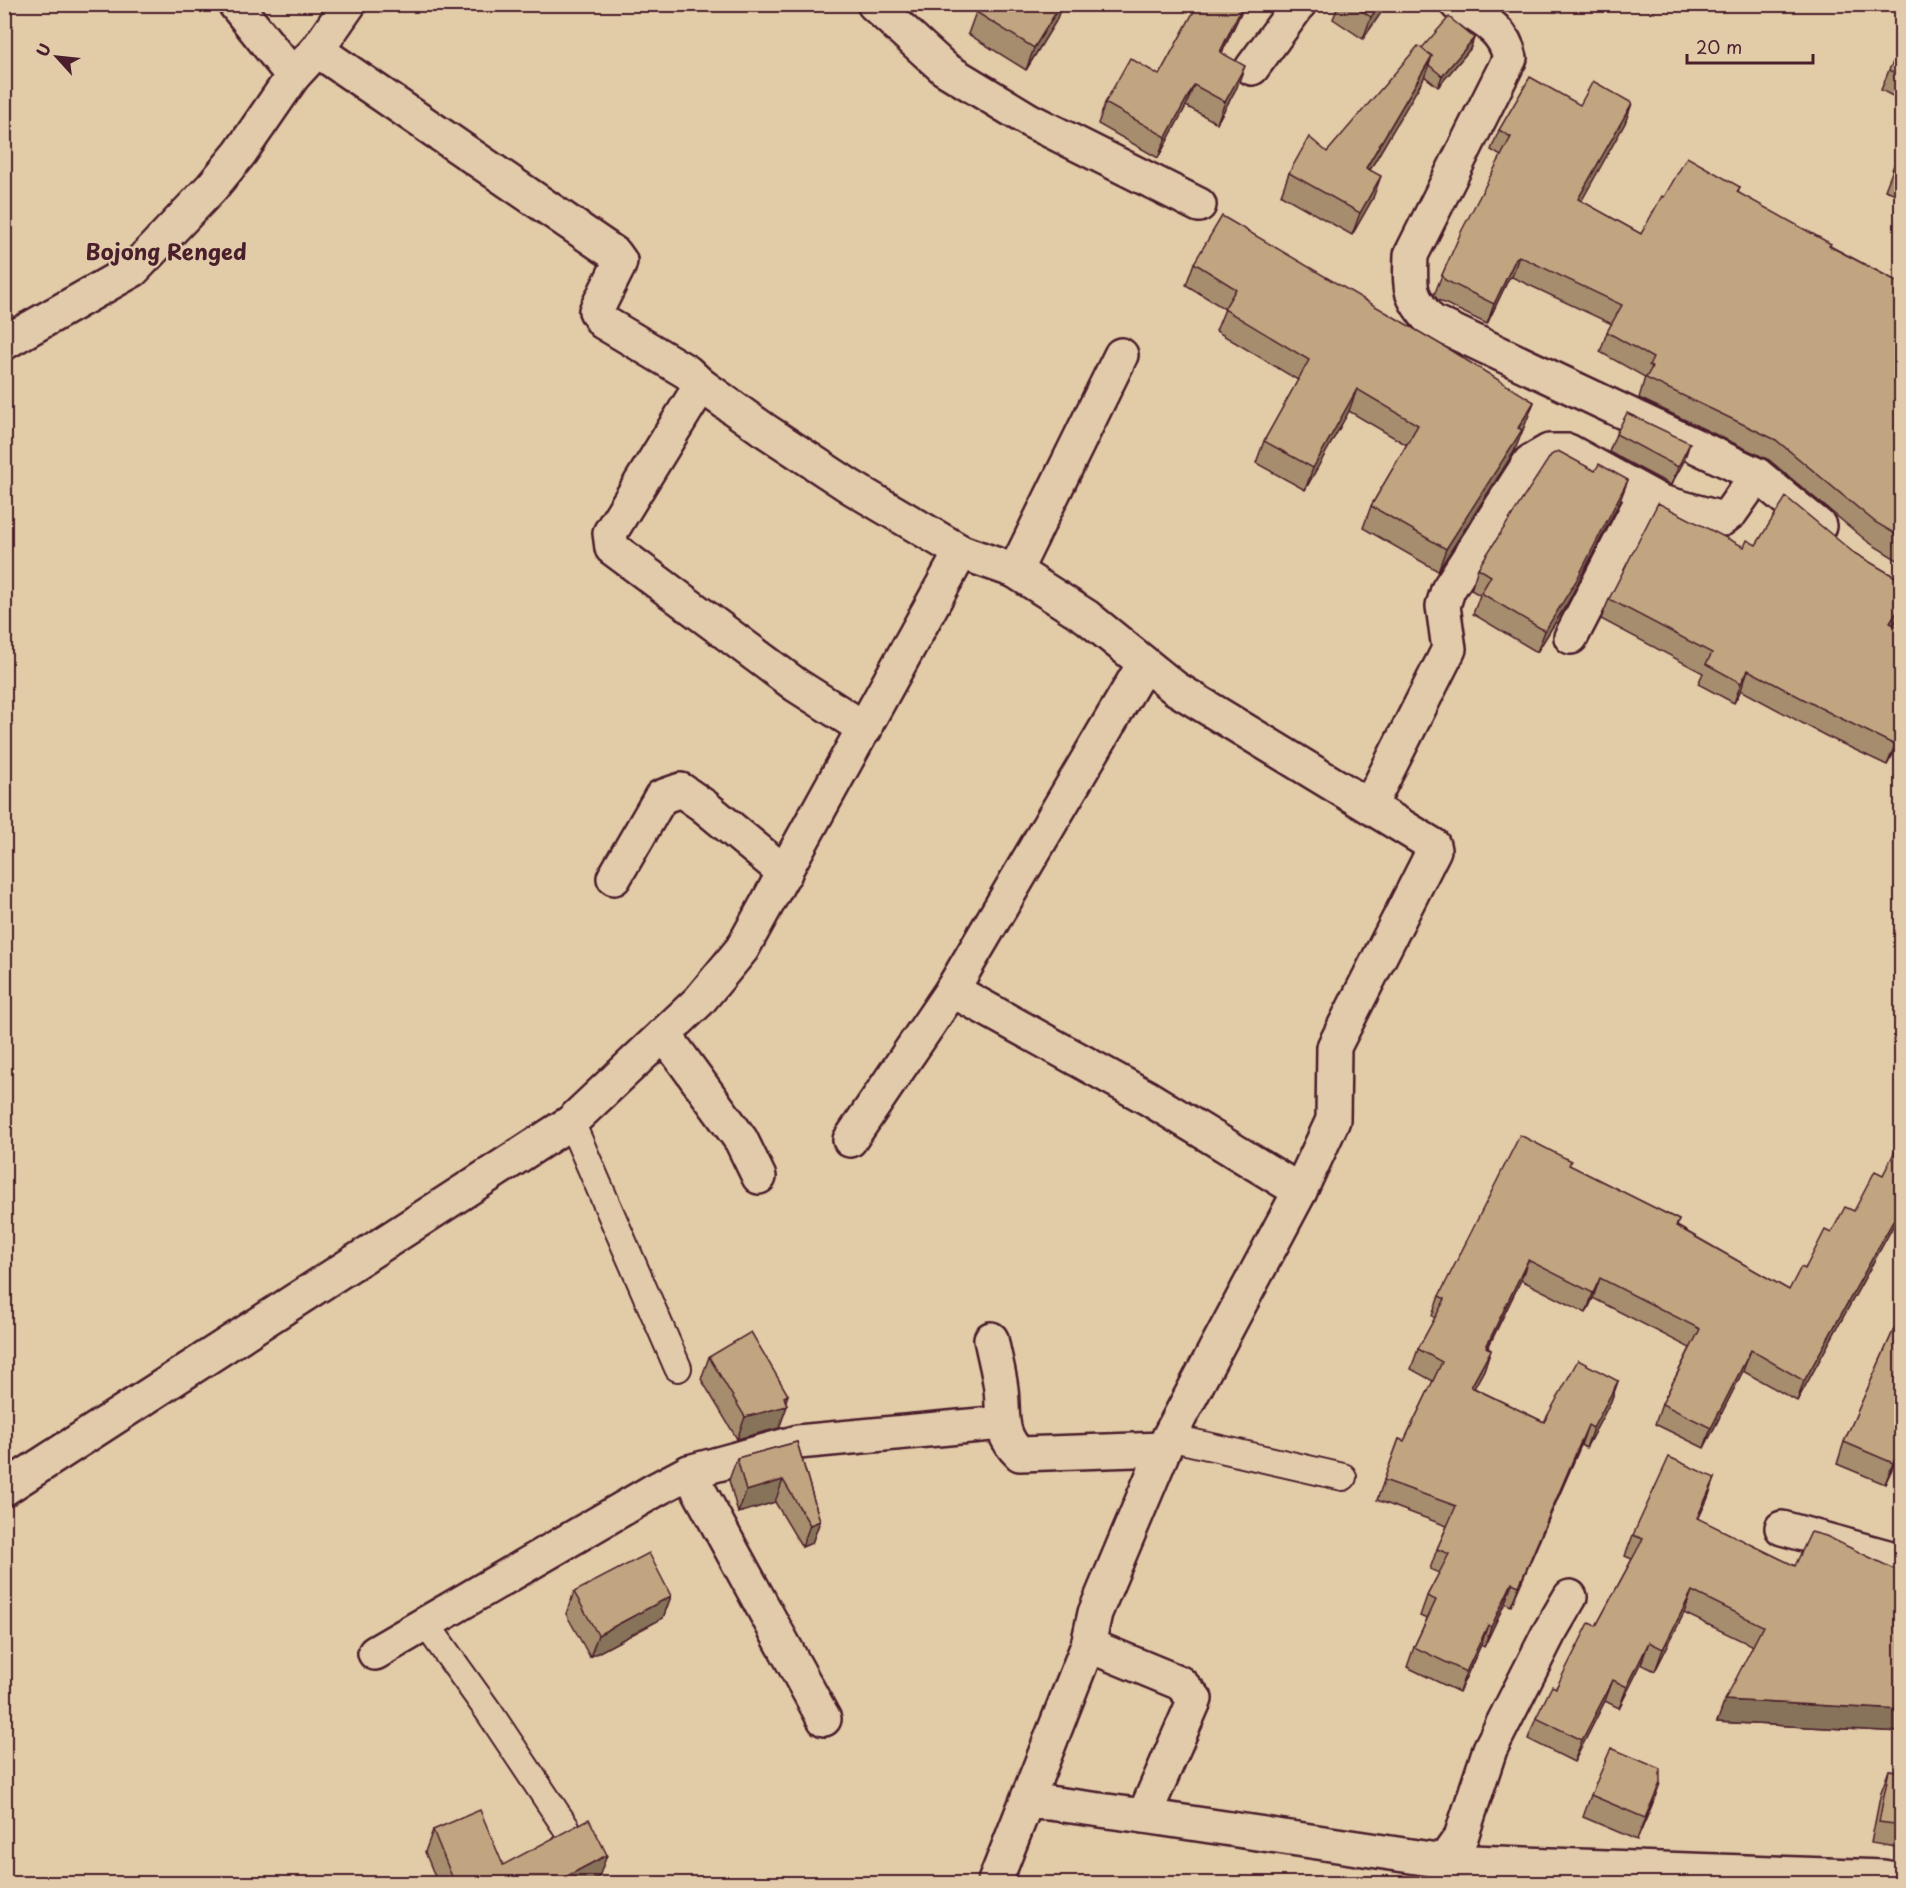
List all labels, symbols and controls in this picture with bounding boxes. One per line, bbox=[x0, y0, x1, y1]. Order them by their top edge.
north arrow bbox=[27, 27, 87, 87]
scale bar bbox=[1687, 27, 1813, 65]
text: 20 m bbox=[1696, 33, 1742, 60]
text: U bbox=[29, 39, 56, 61]
district label: Bojong Renged bbox=[85, 234, 247, 267]

